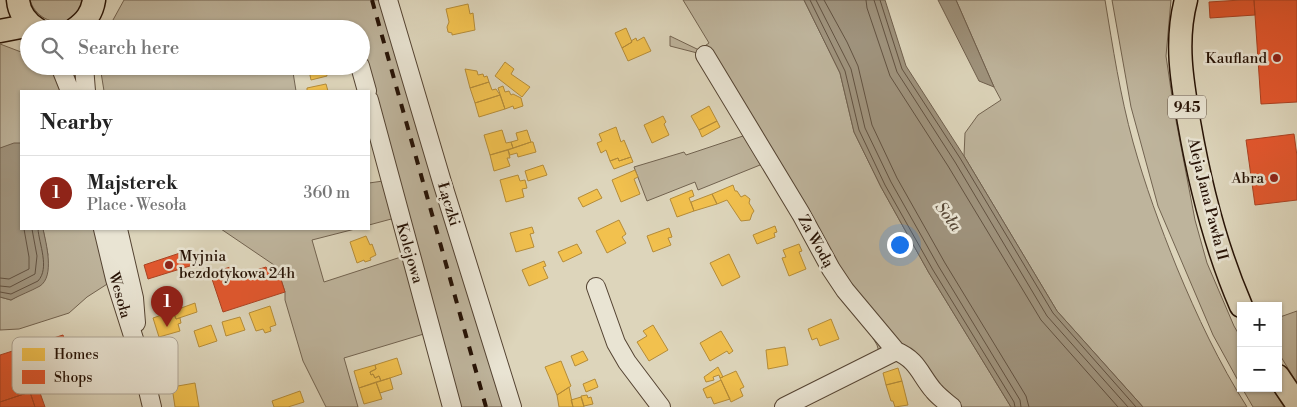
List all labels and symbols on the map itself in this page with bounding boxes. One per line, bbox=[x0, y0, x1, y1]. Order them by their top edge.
place label: Kaufland bbox=[1205, 49, 1267, 68]
marker: Kaufland bbox=[1271, 52, 1283, 64]
road number: 945 bbox=[1168, 95, 1206, 118]
street label: Aleja Jana Pawła II bbox=[1183, 135, 1232, 263]
place label: Abra bbox=[1230, 169, 1264, 188]
marker: Abra bbox=[1268, 172, 1280, 184]
street label: Łączki bbox=[433, 180, 464, 229]
water label: Soła bbox=[931, 198, 966, 235]
street label: Za Wodą bbox=[793, 211, 838, 271]
street label: Kolejowa bbox=[392, 221, 427, 286]
your location bbox=[887, 232, 913, 258]
place label: Myjnia bezdotykowa 24h bbox=[179, 247, 295, 283]
marker: Myjnia bezdotykowa 24h bbox=[163, 259, 175, 271]
street label: Wesoła bbox=[104, 269, 135, 321]
pin: 1 bbox=[151, 286, 183, 327]
legend bbox=[12, 337, 178, 394]
text: Homes bbox=[54, 346, 99, 364]
text: Shops bbox=[54, 369, 92, 387]

